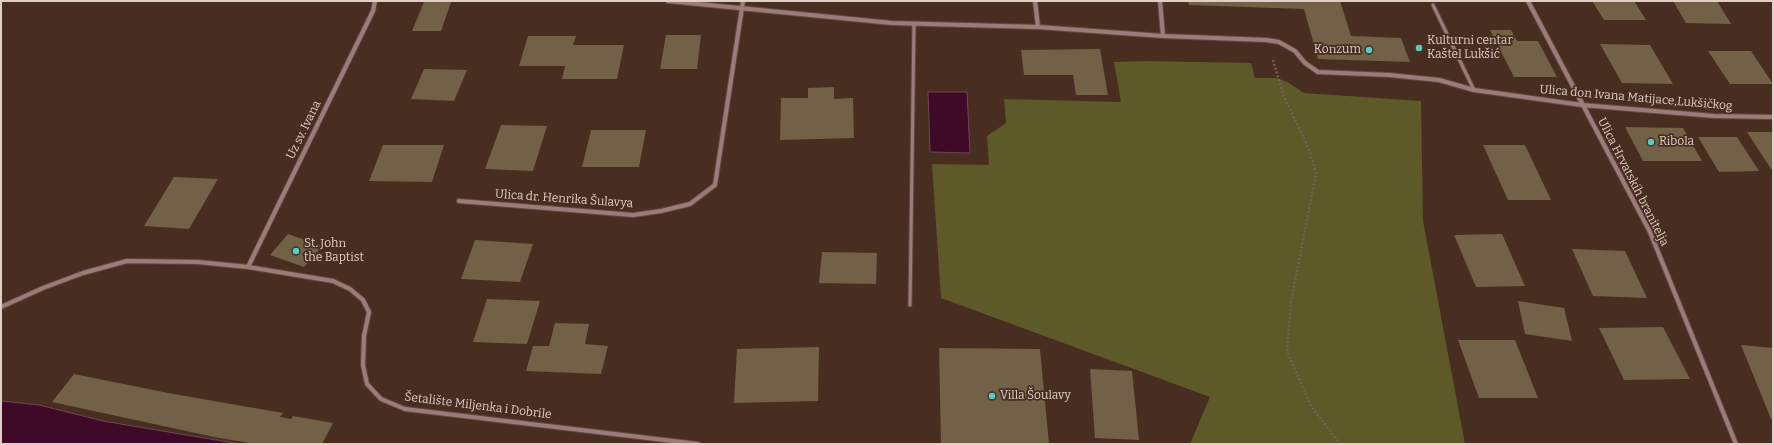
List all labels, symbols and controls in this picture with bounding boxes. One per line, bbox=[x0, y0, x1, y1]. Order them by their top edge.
place label: Kulturni centar Kaštel Lukšić bbox=[1427, 34, 1513, 62]
place label: Konzum bbox=[1314, 43, 1361, 57]
marker: Kulturni centar Kaštel Lukšić bbox=[1414, 43, 1424, 53]
marker: Konzum bbox=[1364, 45, 1374, 55]
street label: Ulica don Ivana Matijace,Lukšičkog bbox=[1539, 82, 1733, 114]
street label: Uz sv. Ivana bbox=[284, 98, 324, 162]
street label: Ulica Hrvatskih branitelja bbox=[1594, 115, 1672, 249]
place label: Ribola bbox=[1659, 135, 1694, 149]
marker: Ribola bbox=[1646, 137, 1656, 147]
street label: Ulica dr. Henrika Šulavya bbox=[494, 187, 634, 211]
place label: St. John the Baptist bbox=[304, 237, 364, 265]
marker: St. John the Baptist bbox=[291, 246, 301, 256]
place label: Villa Šoulavy bbox=[1000, 389, 1071, 403]
street label: Šetalište Miljenka i Dobrile bbox=[404, 390, 552, 422]
marker: Villa Šoulavy bbox=[987, 391, 997, 401]

